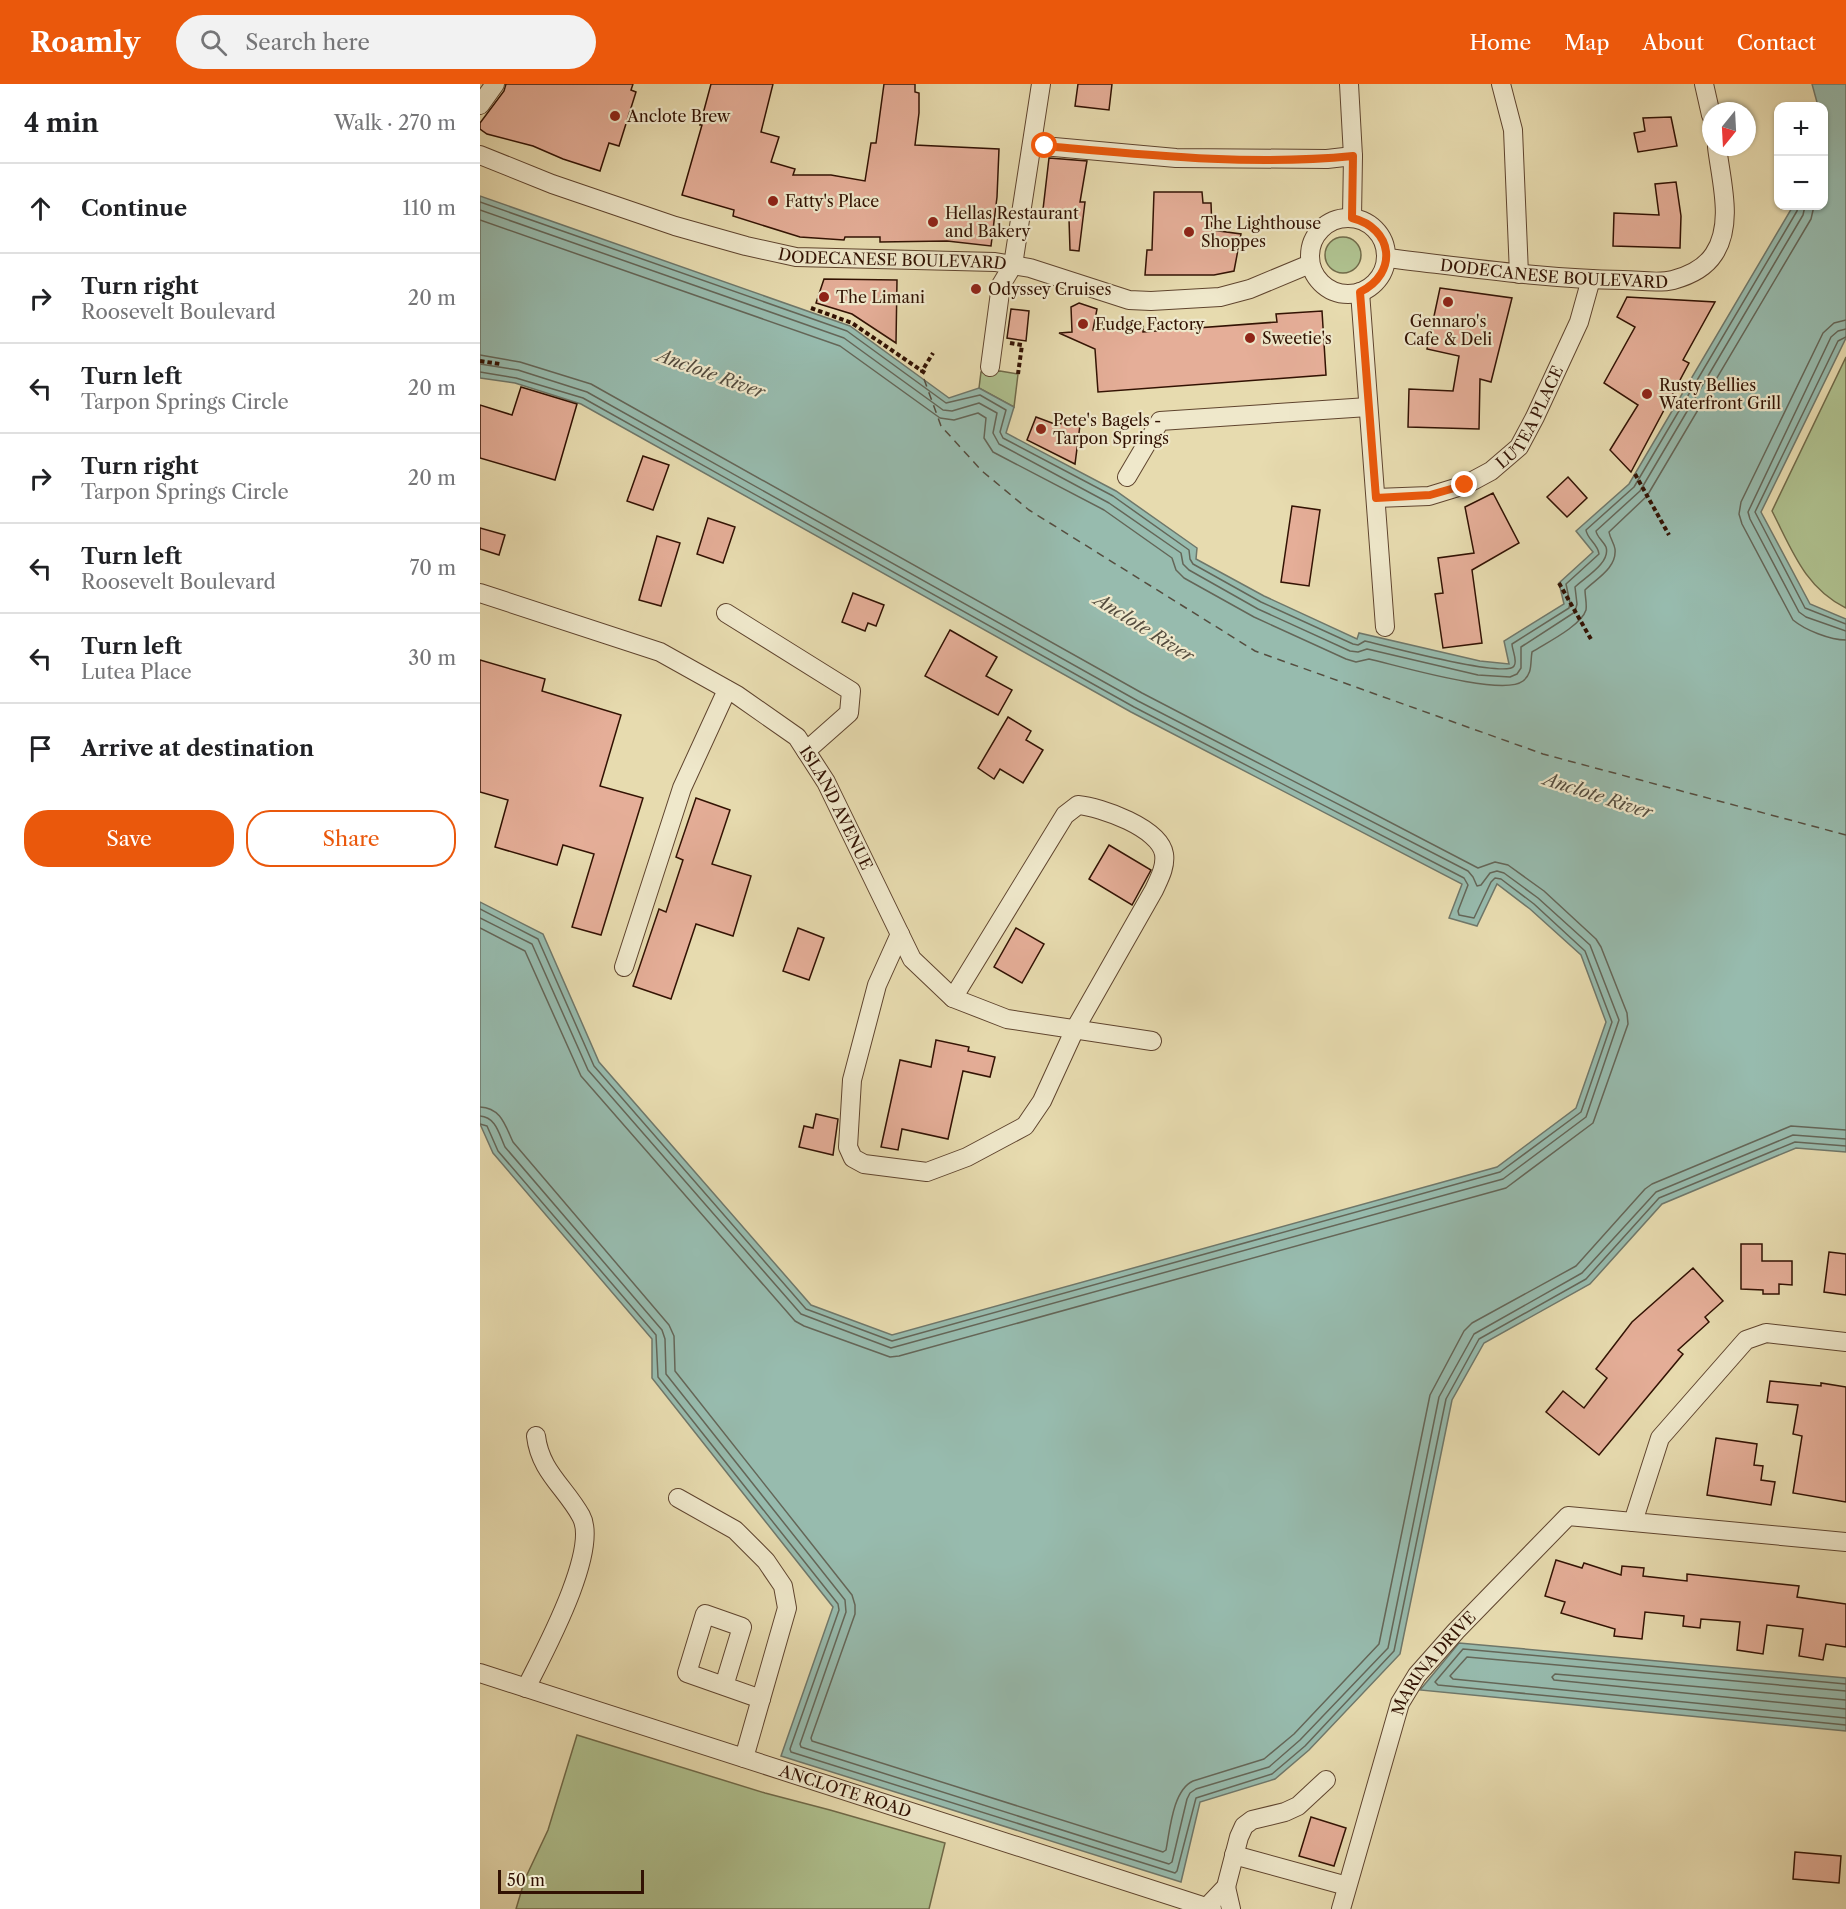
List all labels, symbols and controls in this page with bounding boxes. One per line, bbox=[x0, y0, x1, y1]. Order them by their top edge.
search box bbox=[176, 15, 596, 69]
text: Roamly bbox=[30, 25, 140, 59]
icon: search bbox=[197, 26, 230, 59]
text: Search here bbox=[245, 29, 370, 56]
text: Home bbox=[1470, 30, 1531, 55]
text: Map bbox=[1564, 30, 1609, 55]
text: About bbox=[1642, 30, 1704, 55]
text: Contact bbox=[1737, 30, 1816, 55]
north arrow bbox=[1702, 102, 1756, 156]
map controls bbox=[1774, 102, 1828, 210]
button: + bbox=[1774, 102, 1828, 156]
place label: Anclote Brew bbox=[626, 106, 731, 126]
text: 4 min bbox=[24, 107, 99, 139]
marker: Anclote Brew bbox=[608, 109, 622, 123]
text: Walk · 270 m bbox=[334, 111, 456, 135]
route start bbox=[1031, 132, 1057, 158]
button: − bbox=[1774, 156, 1828, 210]
place label: Fatty's Place bbox=[785, 191, 879, 211]
icon: ahead bbox=[24, 192, 57, 225]
marker: Fatty's Place bbox=[766, 194, 780, 208]
text: Continue bbox=[81, 195, 187, 222]
text: 110 m bbox=[403, 196, 456, 220]
place label: Hellas Restaurant and Bakery bbox=[945, 203, 1079, 241]
place label: The Lighthouse Shoppes bbox=[1201, 213, 1321, 251]
marker: Hellas Restaurant and Bakery bbox=[926, 215, 940, 229]
marker: The Lighthouse Shoppes bbox=[1182, 225, 1196, 239]
street label: DODECANESE BOULEVARD bbox=[776, 243, 1008, 274]
street label: DODECANESE BOULEVARD bbox=[1439, 255, 1669, 292]
text: Turn right bbox=[81, 273, 199, 300]
place label: Odyssey Cruises bbox=[988, 279, 1111, 299]
icon: right bbox=[24, 282, 57, 315]
marker: Odyssey Cruises bbox=[969, 282, 983, 296]
text: 20 m bbox=[408, 286, 456, 310]
place label: The Limani bbox=[836, 287, 925, 307]
marker: The Limani bbox=[817, 290, 831, 304]
marker: Gennaro's Cafe & Deli bbox=[1441, 295, 1455, 309]
text: Roosevelt Boulevard bbox=[81, 300, 276, 324]
place label: Gennaro's Cafe & Deli bbox=[1404, 311, 1492, 349]
place label: Fudge Factory bbox=[1095, 314, 1205, 334]
marker: Fudge Factory bbox=[1076, 317, 1090, 331]
place label: Sweetie's bbox=[1262, 328, 1332, 348]
marker: Sweetie's bbox=[1243, 331, 1257, 345]
water label: Anclote River bbox=[651, 343, 769, 404]
text: Turn left bbox=[81, 363, 182, 390]
street label: LUTEA PLACE bbox=[1492, 363, 1567, 473]
icon: left bbox=[24, 372, 57, 405]
place label: Rusty Bellies Waterfront Grill bbox=[1658, 375, 1781, 413]
text: 20 m bbox=[408, 376, 456, 400]
marker: Rusty Bellies Waterfront Grill bbox=[1640, 387, 1654, 401]
text: Tarpon Springs Circle bbox=[81, 390, 289, 414]
place label: Pete's Bagels - Tarpon Springs bbox=[1053, 410, 1169, 448]
marker: Pete's Bagels - Tarpon Springs bbox=[1034, 422, 1048, 436]
text: Turn right bbox=[81, 453, 199, 480]
icon: right bbox=[24, 462, 57, 495]
text: 20 m bbox=[408, 466, 456, 490]
route end bbox=[1451, 471, 1477, 497]
text: Tarpon Springs Circle bbox=[81, 480, 289, 504]
text: Turn left bbox=[81, 543, 182, 570]
icon: left bbox=[24, 552, 57, 585]
text: 70 m bbox=[410, 556, 456, 580]
text: Roosevelt Boulevard bbox=[81, 570, 276, 594]
water label: Anclote River bbox=[1088, 587, 1199, 668]
text: Turn left bbox=[81, 633, 182, 660]
icon: left bbox=[24, 642, 57, 675]
text: 30 m bbox=[408, 646, 456, 670]
text: Lutea Place bbox=[81, 660, 192, 684]
icon: arrive bbox=[24, 732, 57, 765]
text: Arrive at destination bbox=[81, 735, 314, 762]
street label: ISLAND AVENUE bbox=[795, 742, 877, 873]
water label: Anclote River bbox=[1538, 767, 1657, 824]
button: Save bbox=[24, 810, 234, 867]
button: Share bbox=[246, 810, 456, 867]
street label: MARINA DRIVE bbox=[1387, 1607, 1480, 1717]
street label: ANCLOTE ROAD bbox=[776, 1760, 914, 1821]
scale bar bbox=[498, 1867, 644, 1894]
text: 50 m bbox=[507, 1870, 545, 1890]

